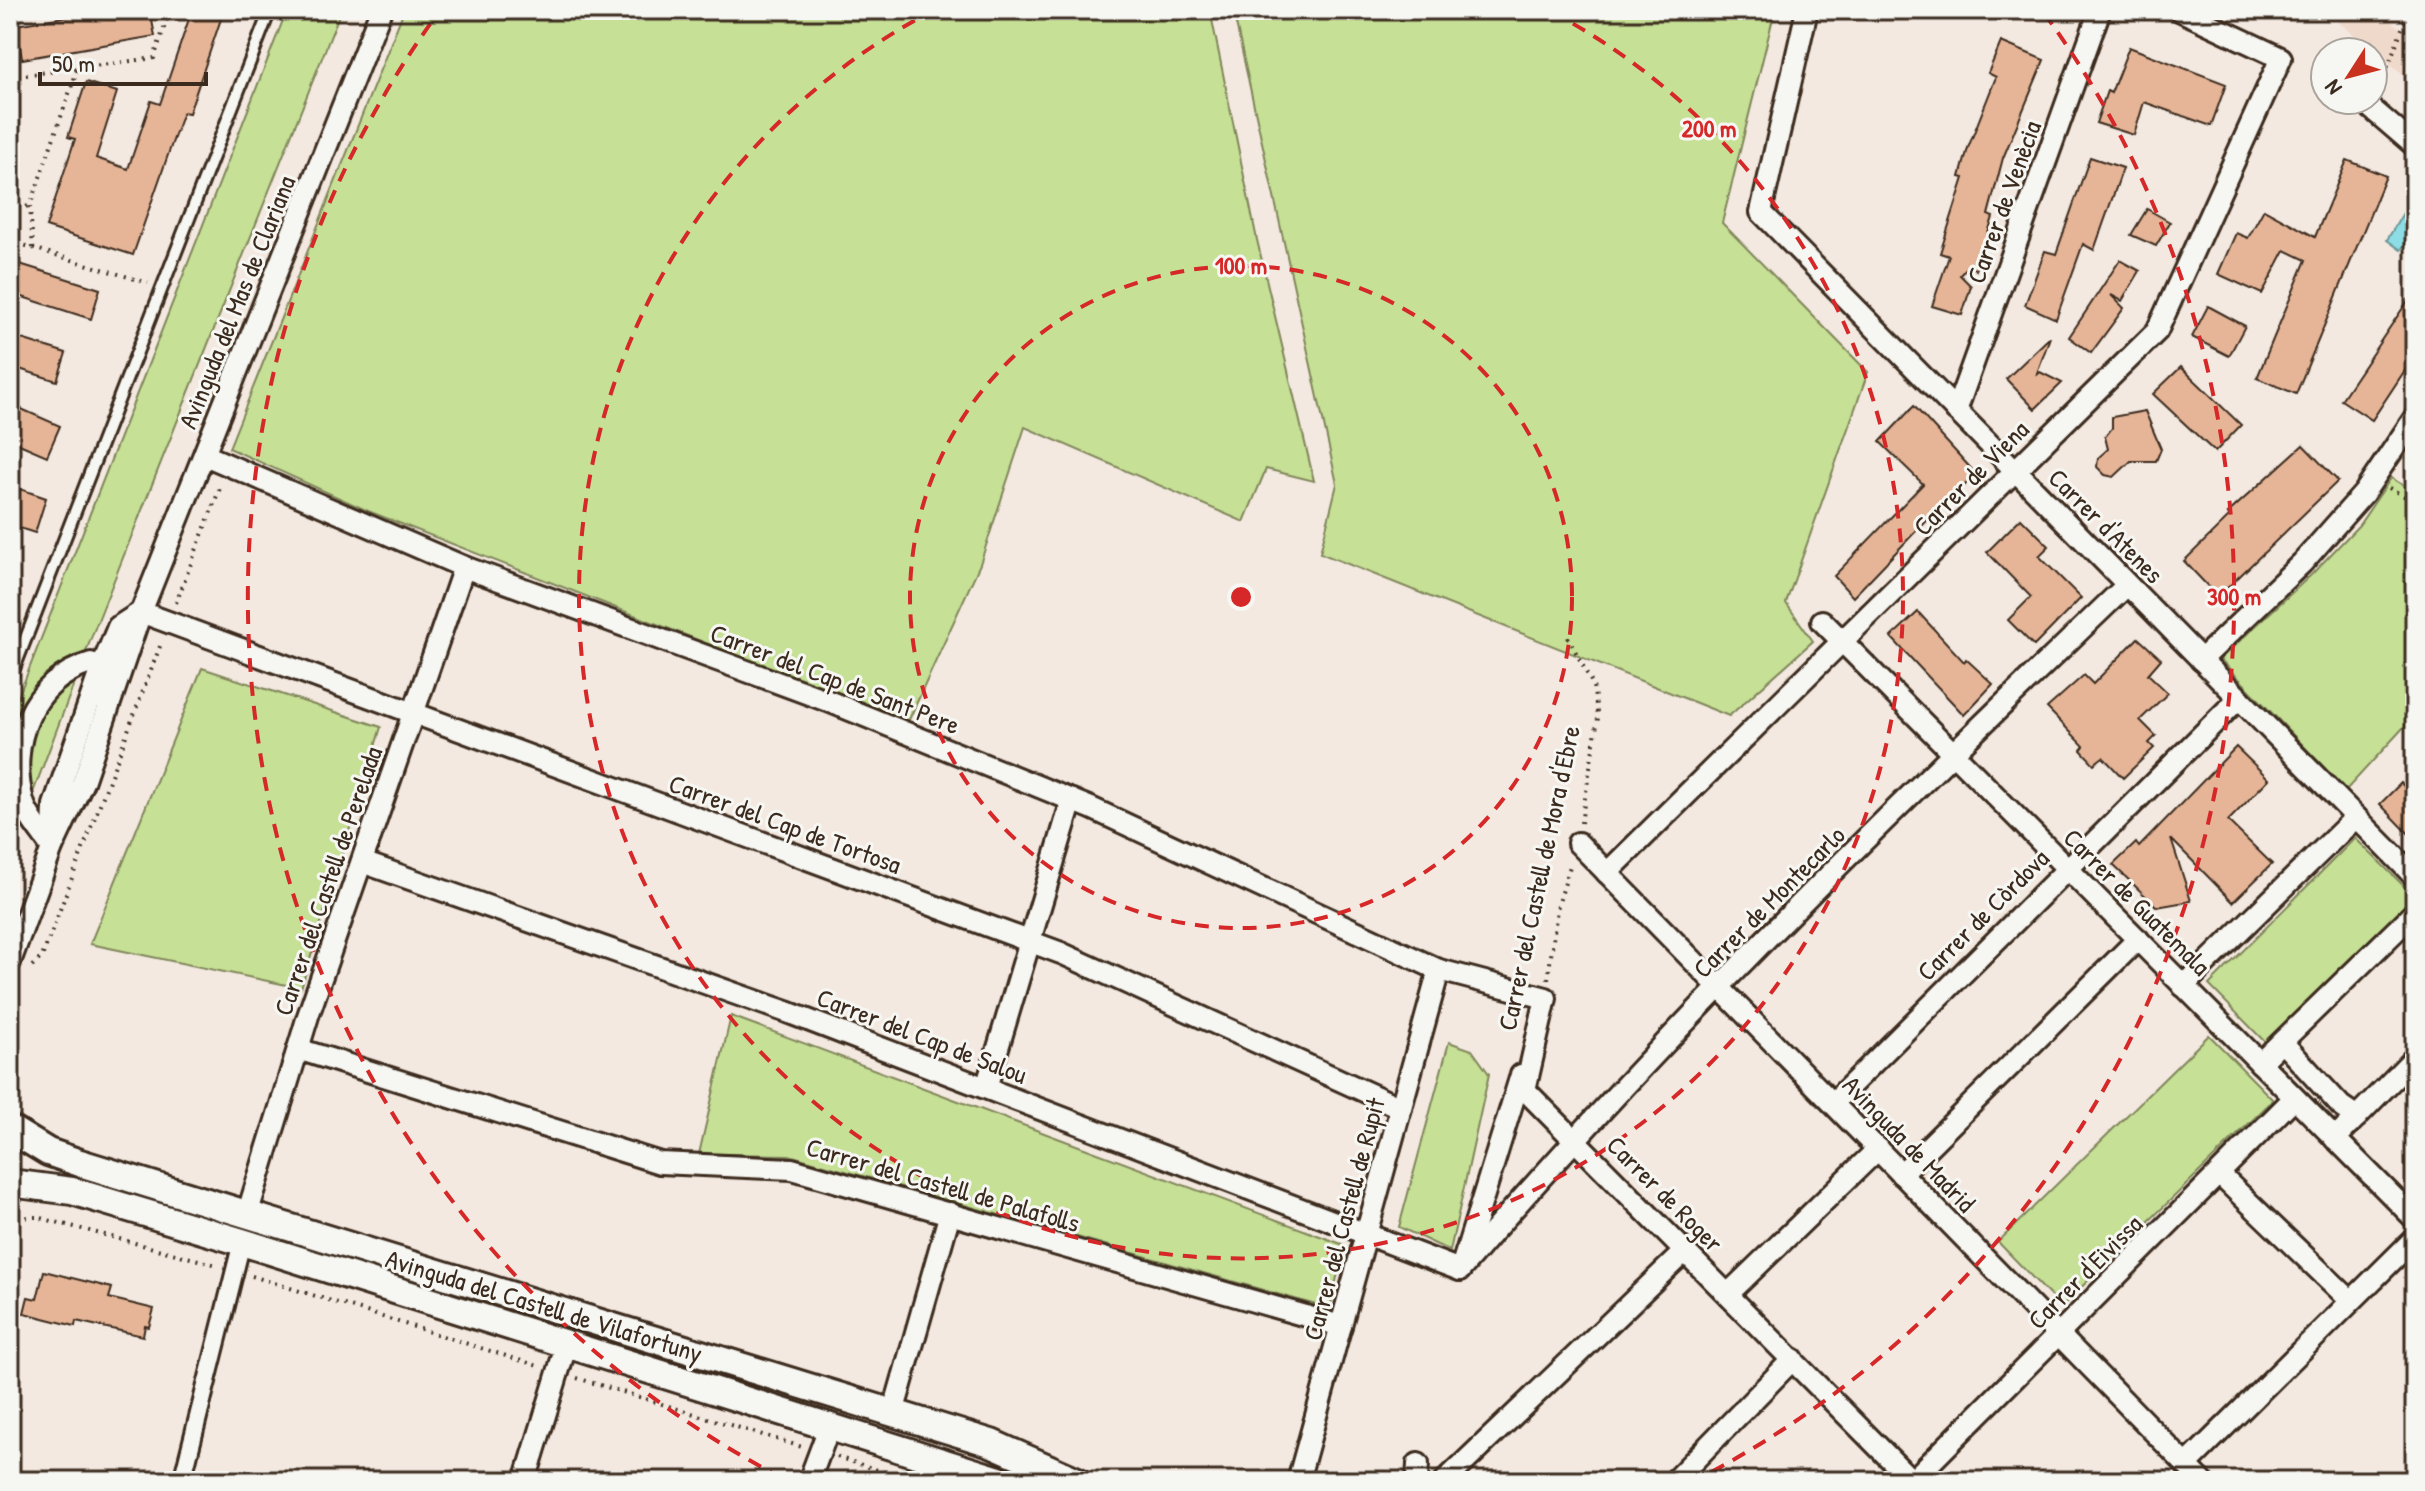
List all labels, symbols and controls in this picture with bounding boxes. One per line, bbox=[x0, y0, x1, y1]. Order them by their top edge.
scale bar bbox=[40, 36, 206, 86]
north arrow bbox=[2309, 36, 2389, 116]
text: 50 m bbox=[52, 47, 95, 79]
text: N bbox=[2317, 74, 2348, 101]
text: 200 m bbox=[1682, 112, 1736, 144]
street label: Carrer de Venècia bbox=[1958, 116, 2049, 288]
street label: Avinguda del Mas de Clariana bbox=[170, 170, 303, 433]
text: 100 m bbox=[1215, 249, 1267, 281]
street label: Carrer de Viena bbox=[1905, 412, 2036, 543]
street label: Carrer d'Atenes bbox=[2041, 460, 2172, 591]
text: 300 m bbox=[2207, 580, 2261, 612]
centre of rings bbox=[1227, 583, 1255, 611]
street label: Carrer del Cap de Sant Pere bbox=[706, 615, 965, 742]
street label: Carrer del Castell de Mora d'Ebre bbox=[1489, 722, 1588, 1033]
street label: Carrer del Castell de Perelada bbox=[265, 742, 390, 1020]
street label: Carrer del Cap de Tortosa bbox=[664, 765, 906, 882]
street label: Carrer de Montecarlo bbox=[1685, 818, 1852, 985]
street label: Carrer de Guatemala bbox=[2056, 820, 2219, 983]
street label: Carrer de Còrdova bbox=[1909, 841, 2056, 988]
street label: Carrer del Cap de Salou bbox=[812, 979, 1032, 1092]
street label: Avinguda de Madrid bbox=[1835, 1068, 1983, 1220]
street label: Carrer del Castell de Rupit bbox=[1294, 1093, 1393, 1344]
street label: Carrer de Roger bbox=[1599, 1128, 1731, 1260]
street label: Carrer del Castell de Palafolls bbox=[803, 1129, 1084, 1240]
street label: Carrer d'Eivissa bbox=[2020, 1207, 2150, 1337]
street label: Avinguda del Castell de Vilafortuny bbox=[382, 1241, 707, 1370]

